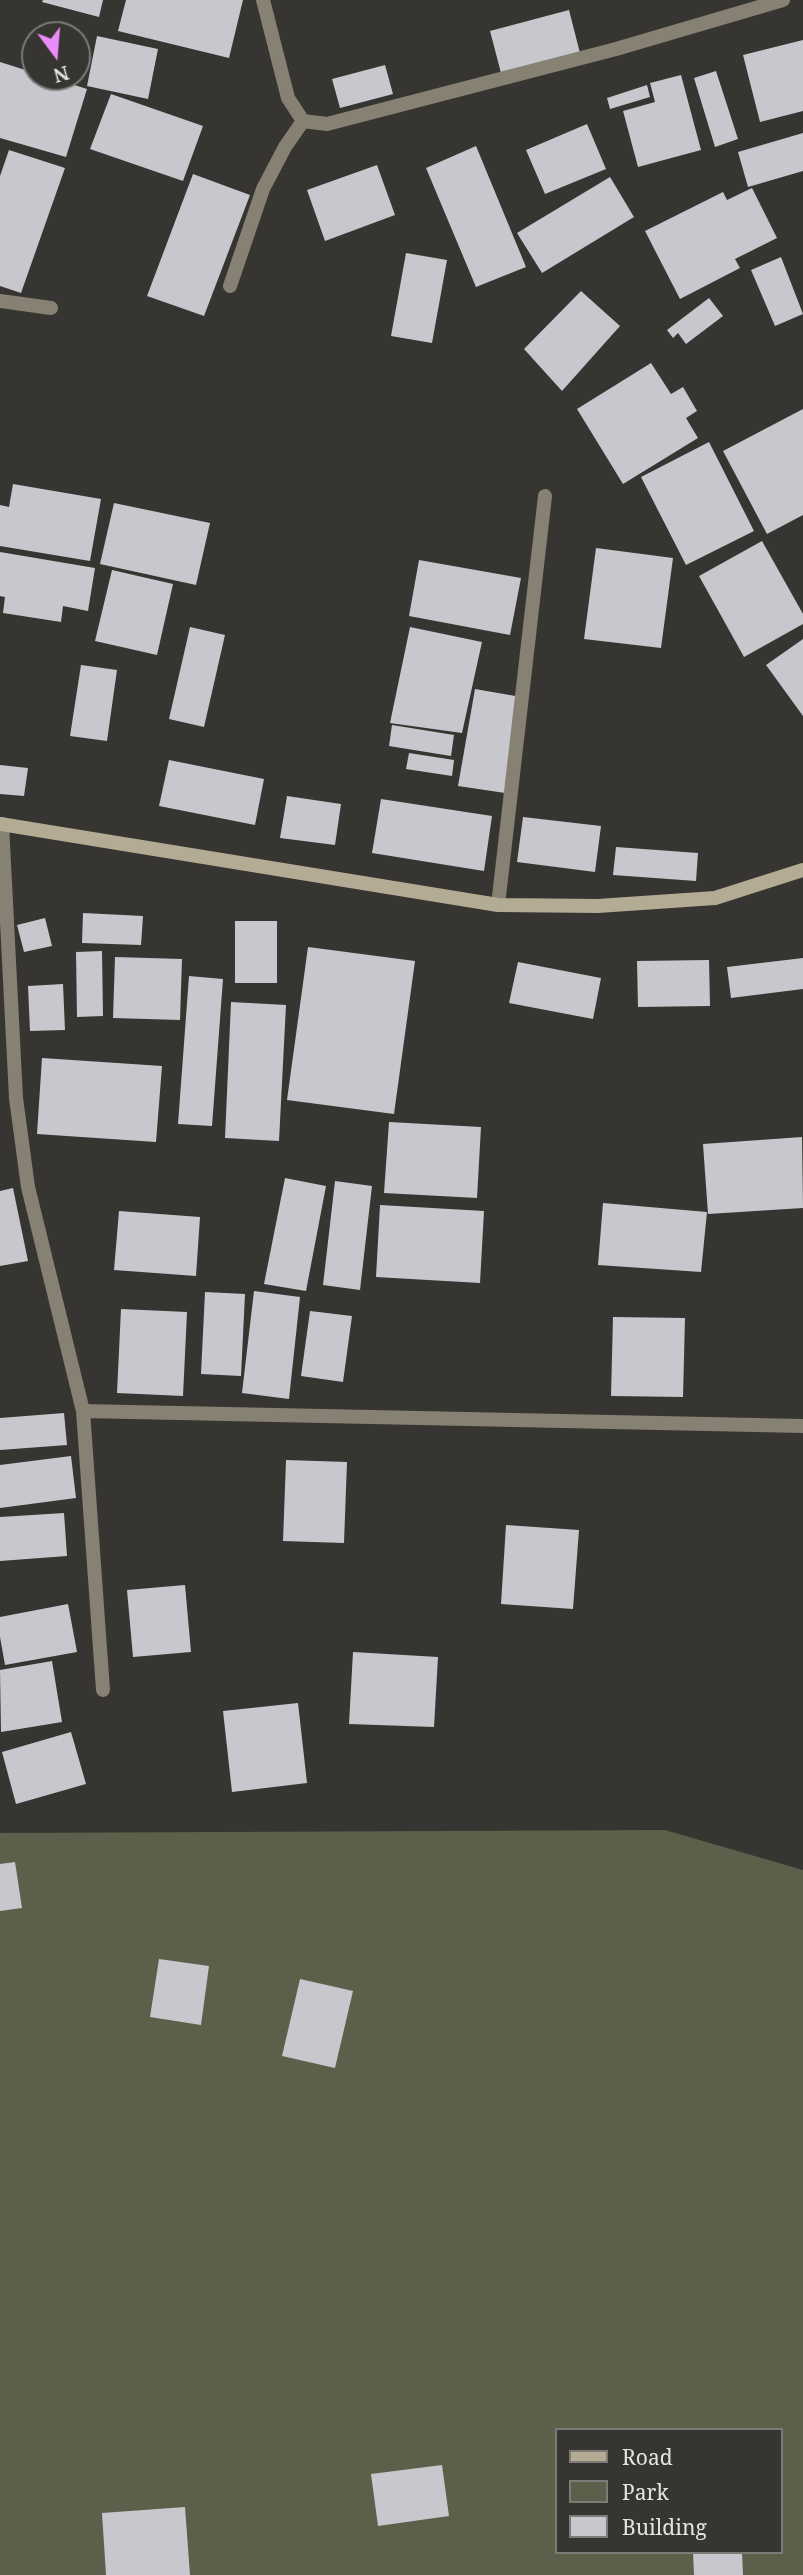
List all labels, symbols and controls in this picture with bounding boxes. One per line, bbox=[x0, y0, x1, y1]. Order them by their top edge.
north arrow bbox=[21, 21, 91, 91]
text: N bbox=[50, 60, 72, 89]
legend bbox=[554, 2428, 782, 2554]
text: Road bbox=[622, 2443, 673, 2471]
text: Park bbox=[622, 2478, 669, 2506]
text: Building bbox=[622, 2513, 707, 2541]

